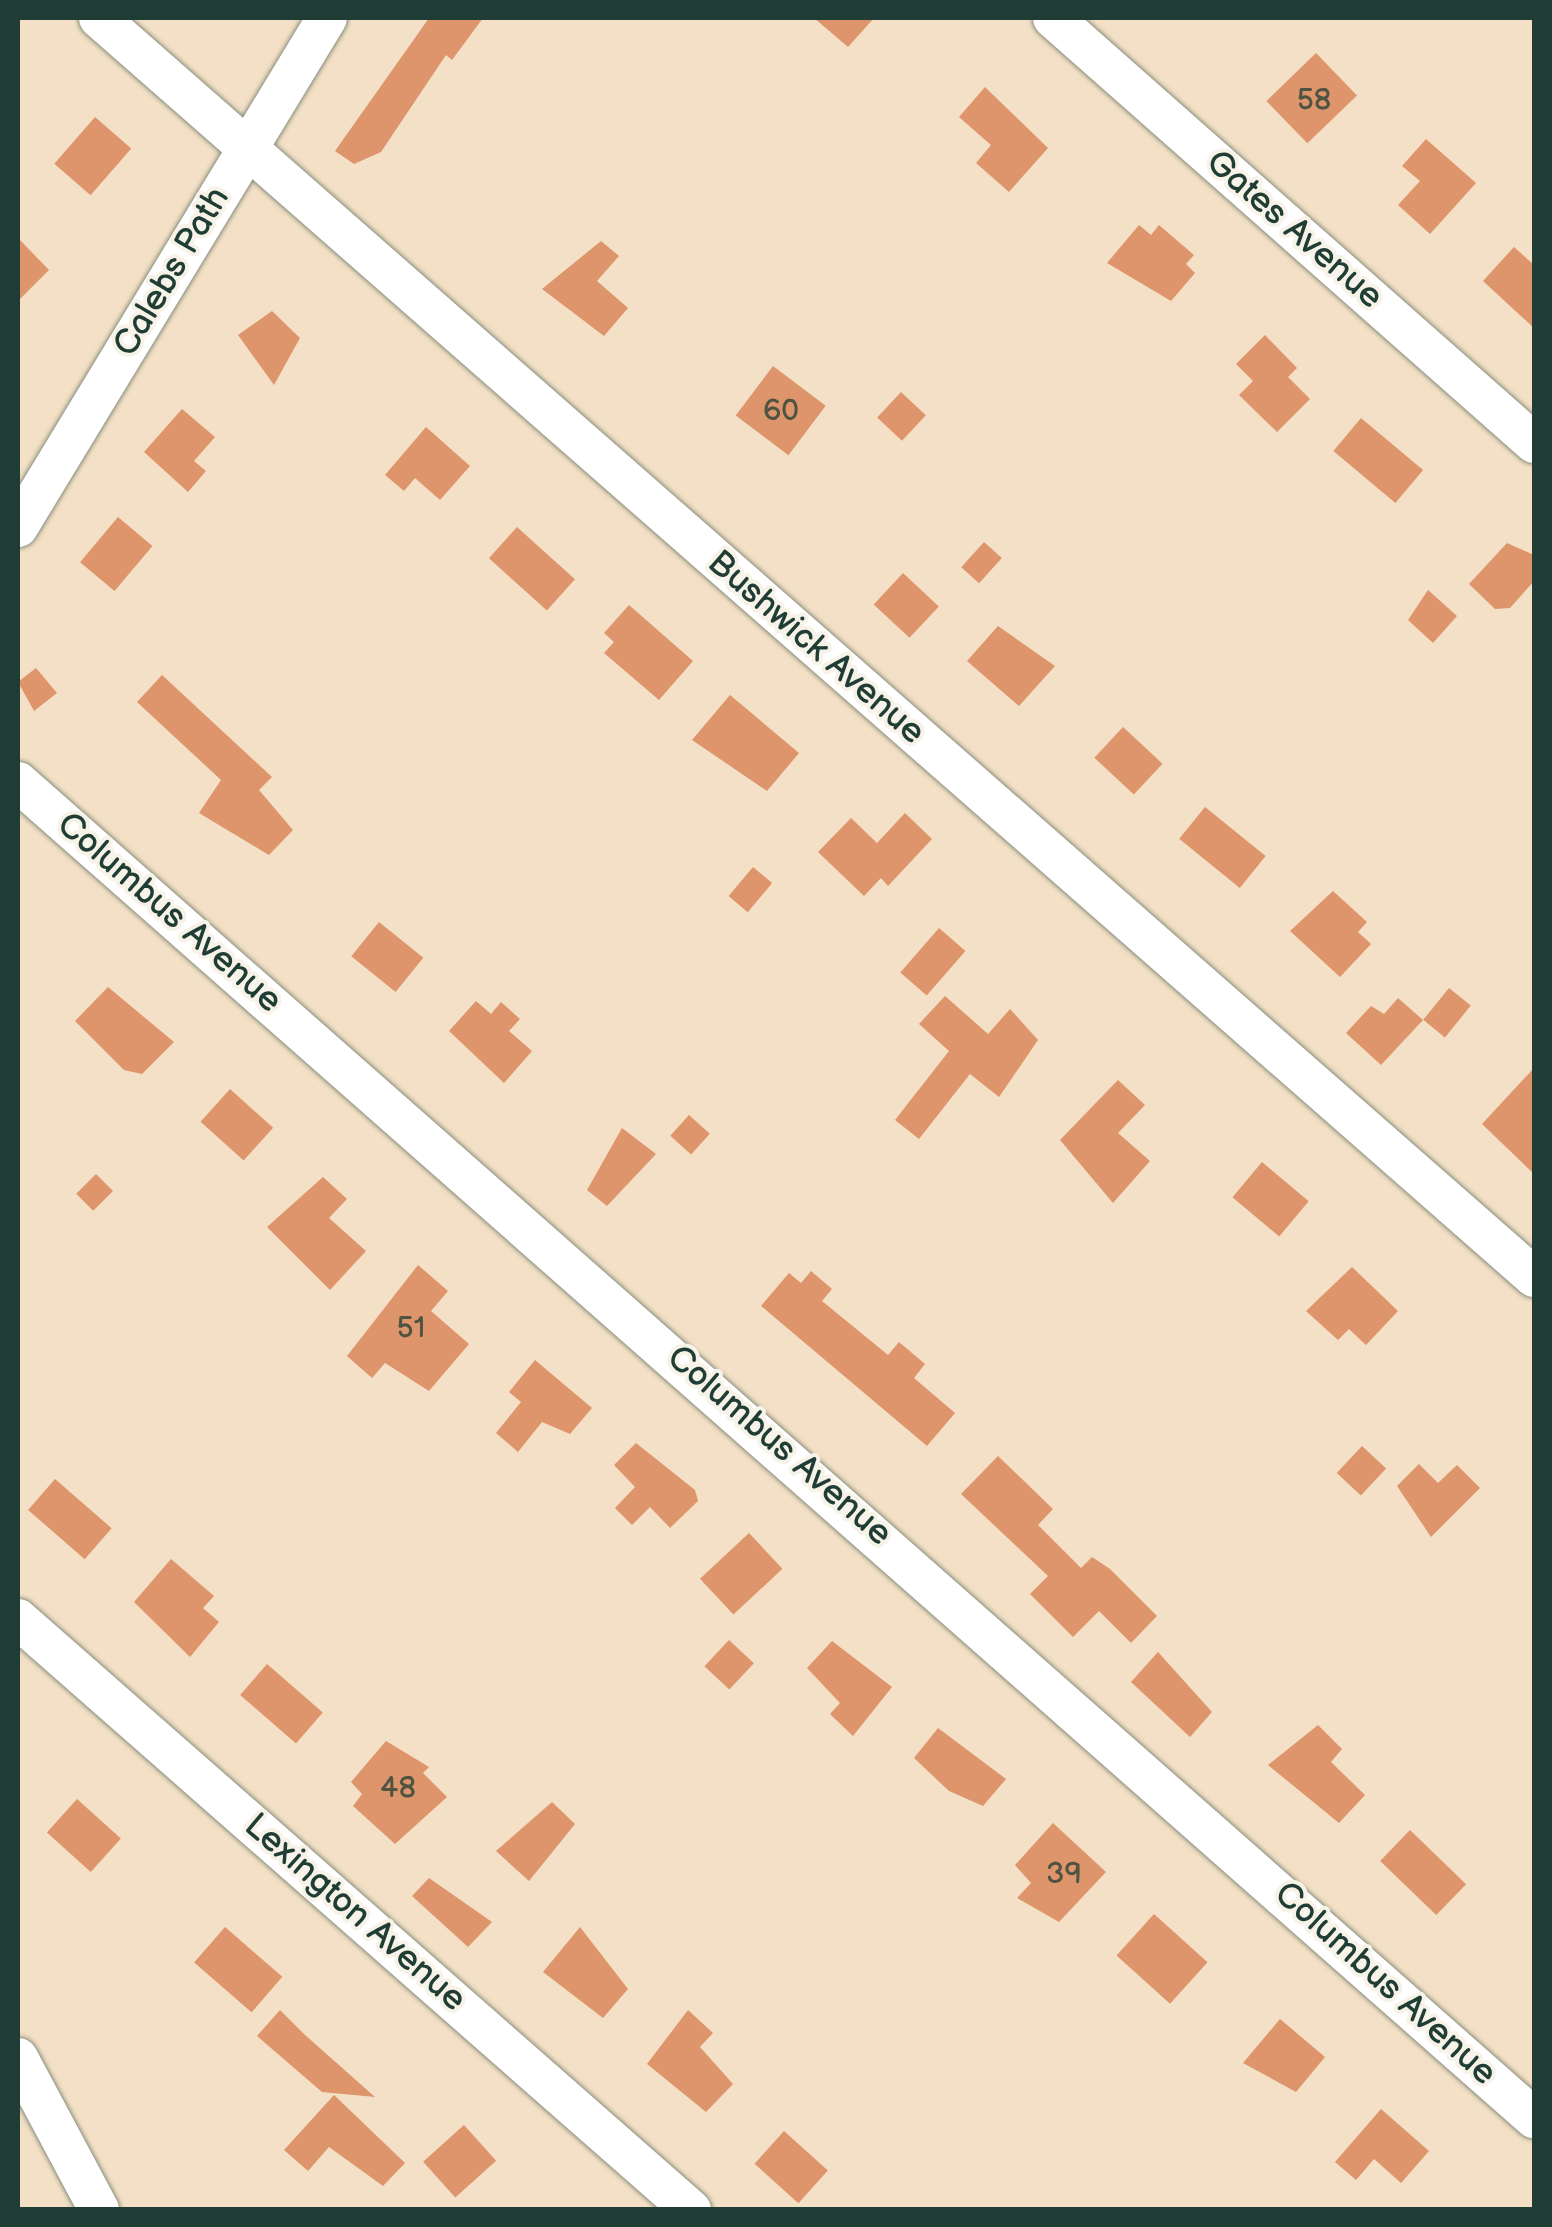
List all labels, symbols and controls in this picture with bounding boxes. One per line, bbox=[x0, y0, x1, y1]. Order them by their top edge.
house number: 58 bbox=[1297, 82, 1331, 118]
street label: Gates Avenue bbox=[1197, 142, 1391, 318]
street label: Calebs Path bbox=[105, 180, 239, 364]
house number: 60 bbox=[763, 393, 799, 429]
street label: Bushwick Avenue bbox=[699, 542, 933, 754]
street label: Columbus Avenue bbox=[48, 804, 290, 1022]
house number: 51 bbox=[397, 1310, 425, 1346]
street label: Columbus Avenue bbox=[658, 1337, 900, 1555]
house number: 48 bbox=[380, 1770, 416, 1806]
street label: Lexington Avenue bbox=[236, 1805, 474, 2021]
house number: 39 bbox=[1046, 1856, 1082, 1892]
street label: Columbus Avenue bbox=[1265, 1873, 1505, 2095]

